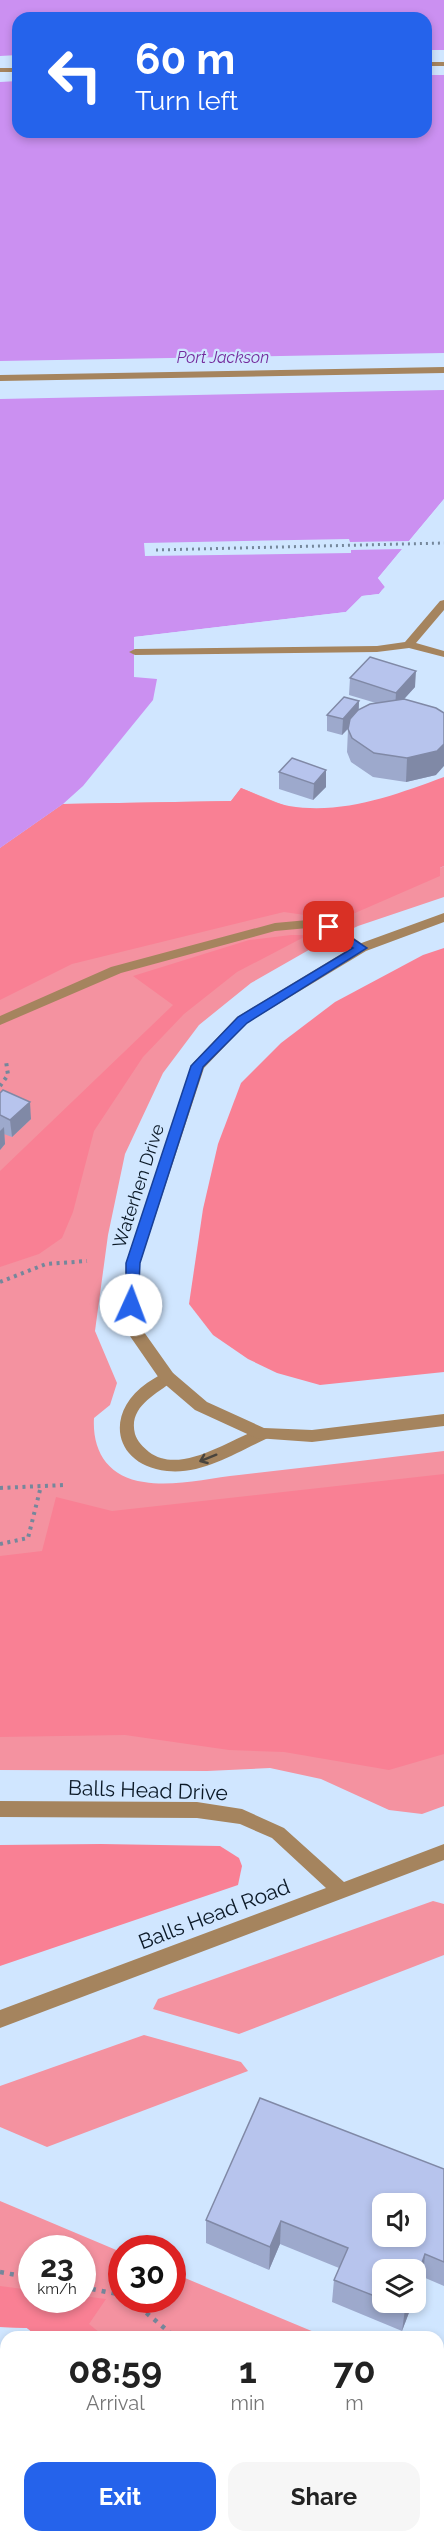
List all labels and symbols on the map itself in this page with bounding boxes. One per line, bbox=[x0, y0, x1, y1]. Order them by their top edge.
water label: Port Jackson bbox=[177, 348, 269, 367]
pin bbox=[303, 901, 354, 952]
street label: Waterhen Drive bbox=[108, 1121, 168, 1251]
position arrow bbox=[99, 1273, 163, 1337]
one-way arrow bbox=[200, 1453, 218, 1464]
street label: Balls Head Drive bbox=[68, 1775, 228, 1805]
street label: Balls Head Road bbox=[135, 1874, 293, 1954]
speed limit sign: 30 bbox=[108, 2235, 186, 2313]

